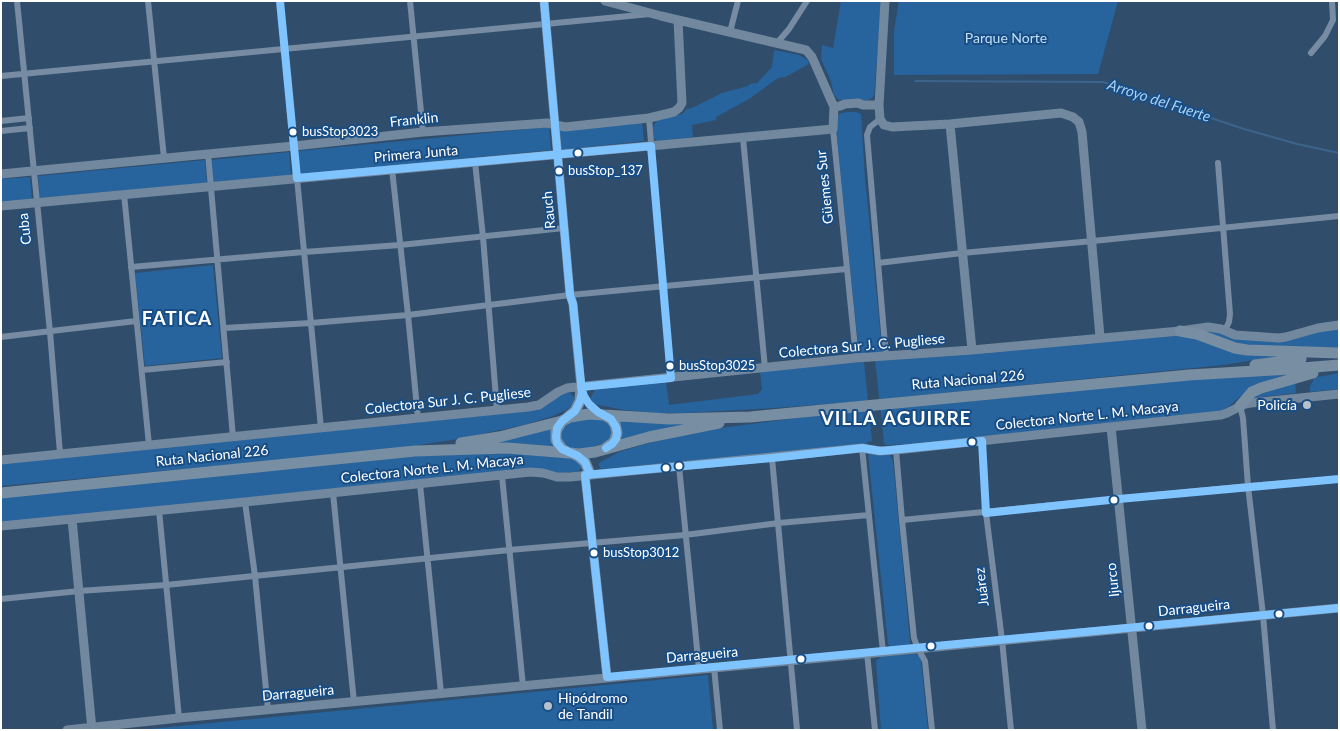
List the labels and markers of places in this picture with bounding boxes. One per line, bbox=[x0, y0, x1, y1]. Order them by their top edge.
place label: busStop3023 bbox=[302, 124, 378, 140]
marker: busStop3023 bbox=[288, 127, 298, 137]
unlabelled marker bbox=[573, 148, 583, 158]
place label: busStop_137 bbox=[568, 163, 643, 179]
marker: busStop_137 bbox=[554, 166, 564, 176]
place label: busStop3025 bbox=[679, 358, 755, 374]
marker: busStop3025 bbox=[665, 361, 675, 371]
place label: Policía bbox=[1257, 397, 1297, 413]
marker: Policía bbox=[1301, 399, 1313, 411]
unlabelled marker bbox=[967, 437, 977, 447]
unlabelled marker bbox=[674, 461, 684, 471]
unlabelled marker bbox=[661, 463, 671, 473]
unlabelled marker bbox=[1109, 495, 1119, 505]
place label: busStop3012 bbox=[603, 545, 679, 561]
marker: busStop3012 bbox=[589, 548, 599, 558]
unlabelled marker bbox=[1274, 609, 1284, 619]
unlabelled marker bbox=[1144, 621, 1154, 631]
unlabelled marker bbox=[926, 641, 936, 651]
unlabelled marker bbox=[796, 654, 806, 664]
place label: Hipódromo de Tandil bbox=[558, 690, 628, 722]
marker: Hipódromo de Tandil bbox=[542, 700, 554, 712]

